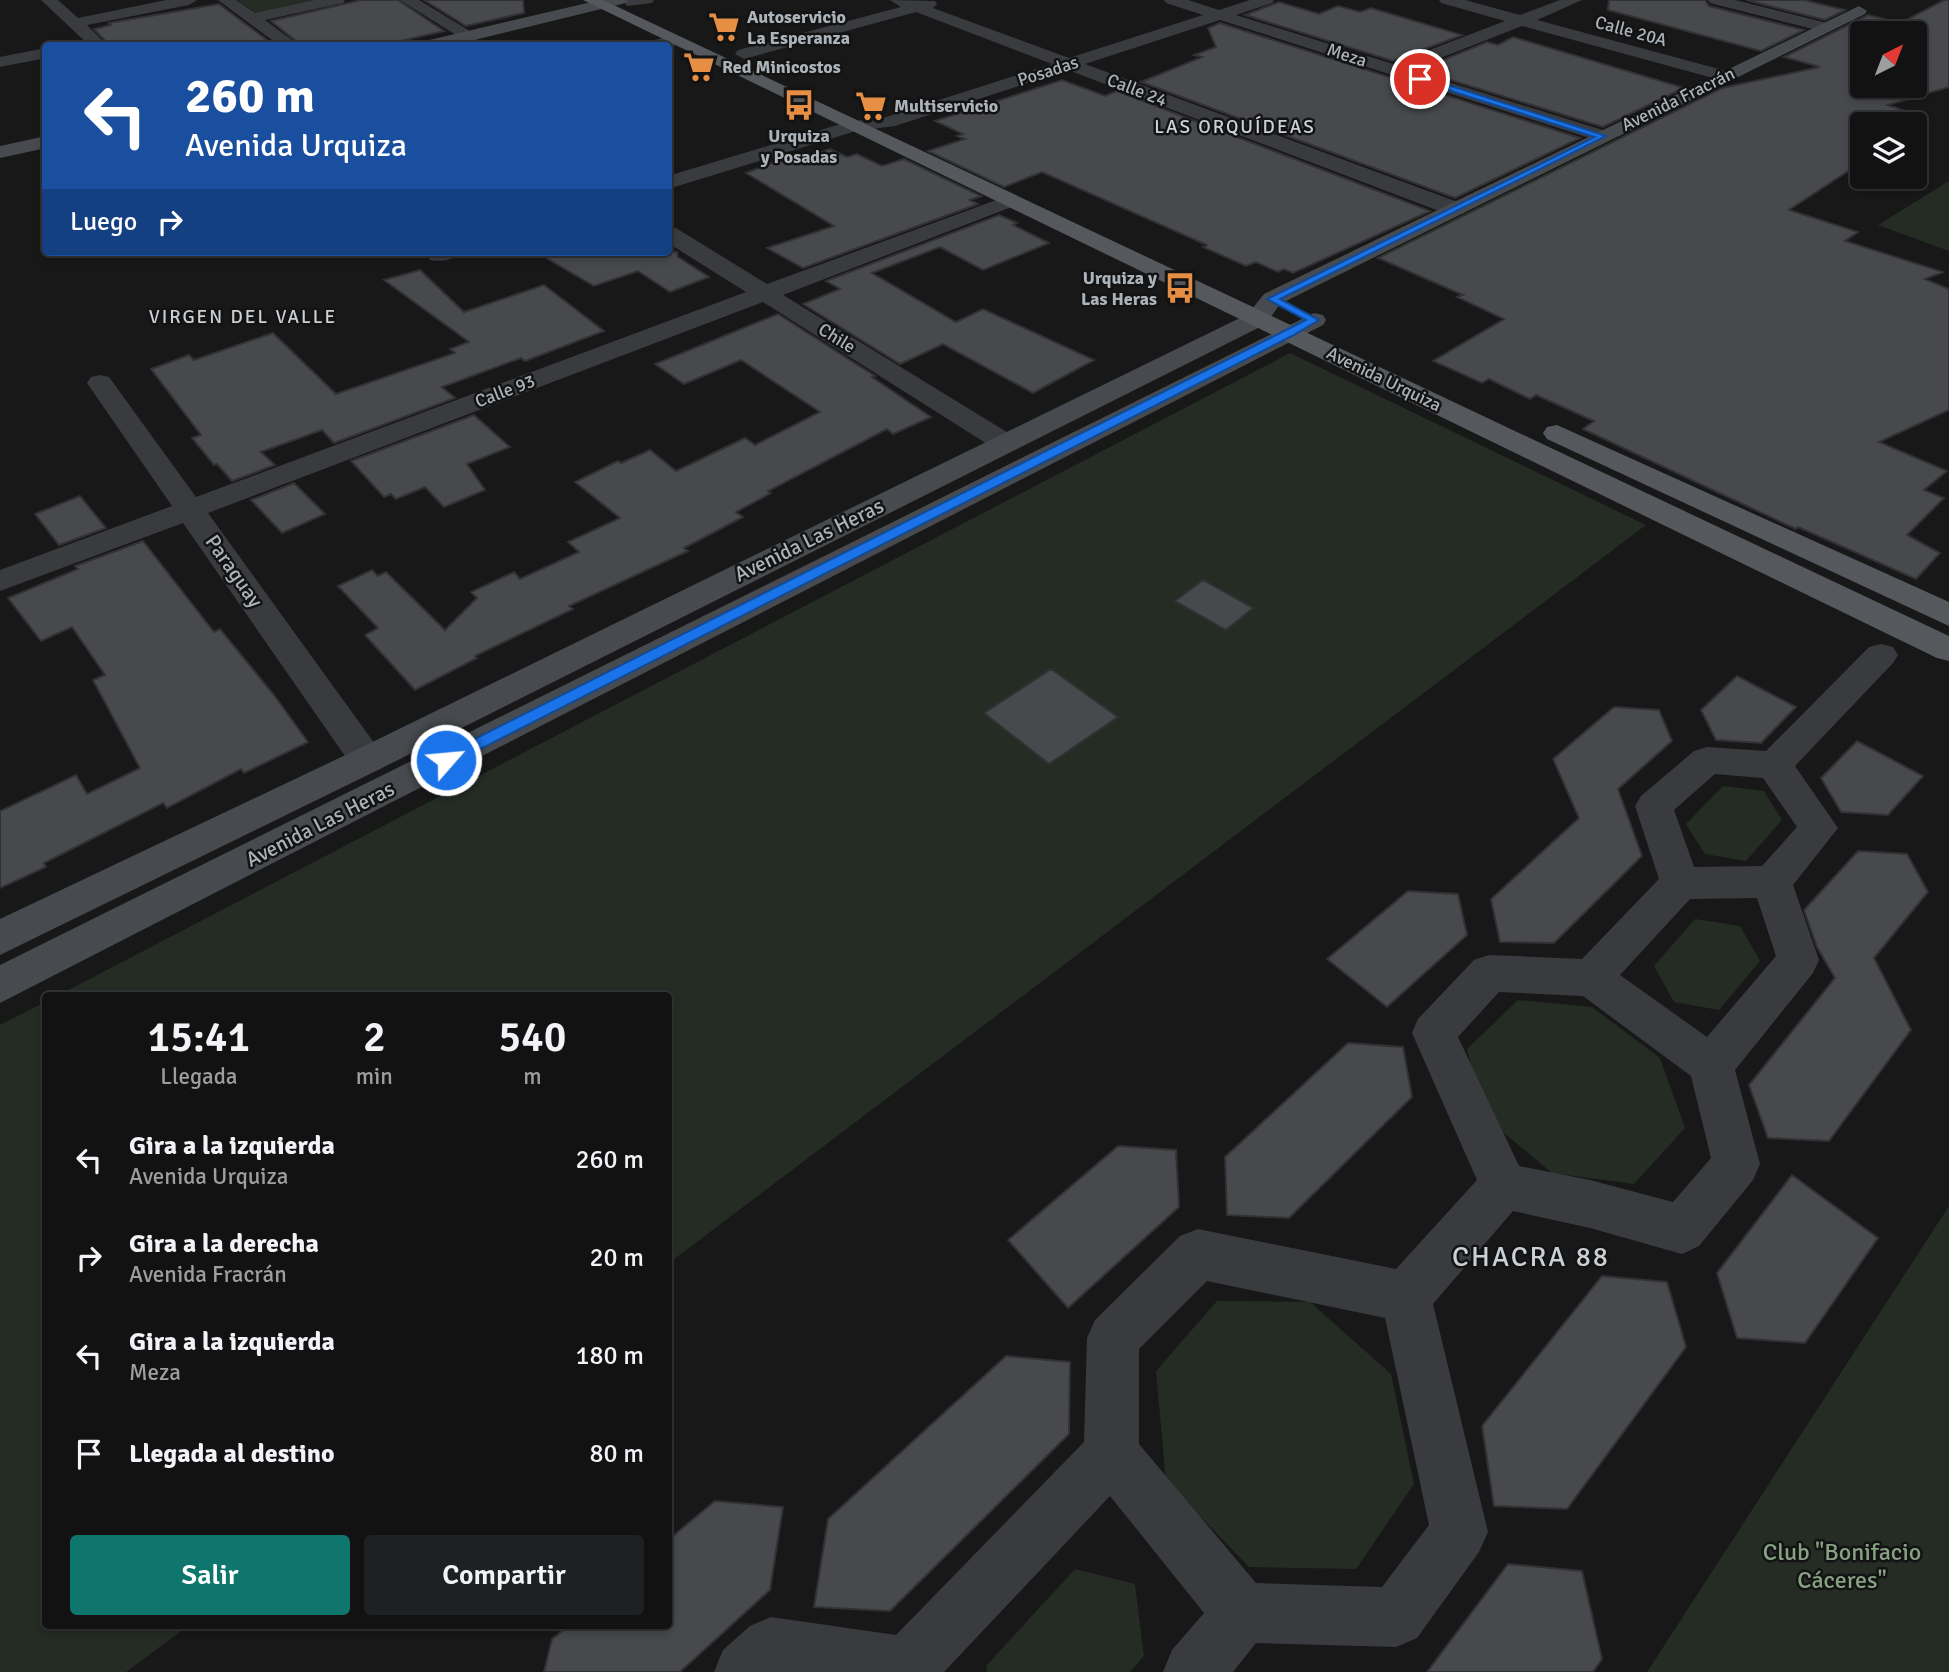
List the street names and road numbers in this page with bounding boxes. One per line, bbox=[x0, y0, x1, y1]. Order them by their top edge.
street label: Calle 20A bbox=[1593, 11, 1669, 51]
street label: Meza bbox=[1324, 38, 1370, 72]
street label: Posadas bbox=[1015, 51, 1081, 91]
street label: Avenida Fracrán bbox=[1618, 62, 1738, 136]
street label: Calle 24 bbox=[1104, 69, 1170, 112]
street label: Chile bbox=[814, 318, 860, 358]
street label: Avenida Urquiza bbox=[1323, 342, 1445, 416]
street label: Calle 93 bbox=[472, 370, 538, 412]
street label: Avenida Las Heras bbox=[730, 493, 888, 587]
street label: Paraguay bbox=[200, 530, 269, 613]
street label: Avenida Las Heras bbox=[241, 775, 399, 873]

